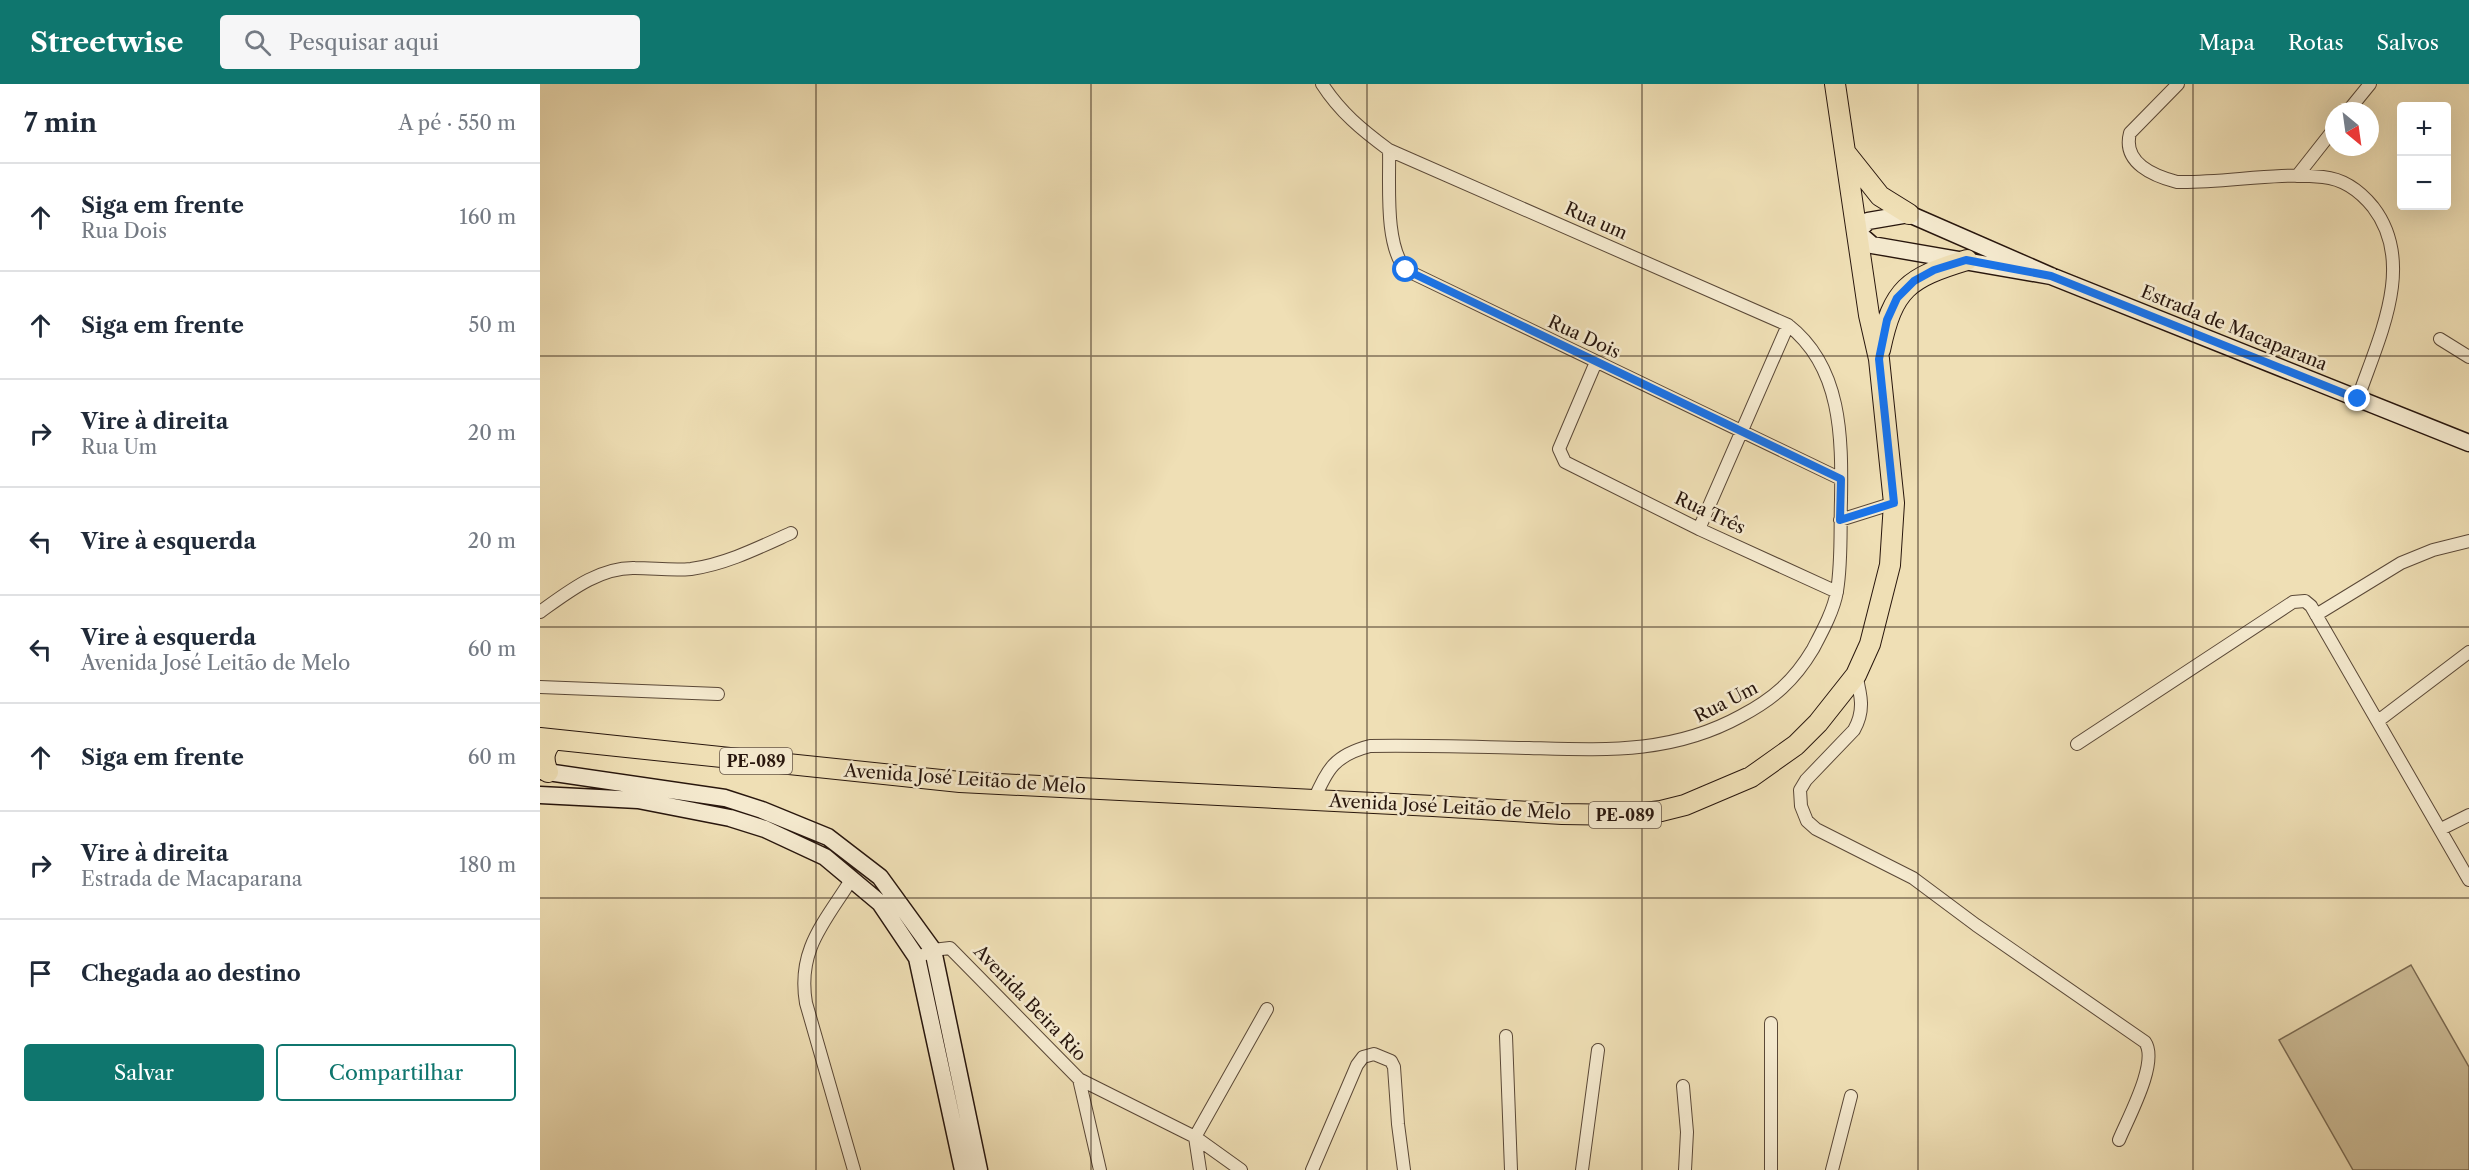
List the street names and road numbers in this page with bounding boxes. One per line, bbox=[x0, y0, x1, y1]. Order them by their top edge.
street label: Rua um bbox=[1561, 197, 1631, 245]
street label: Estrada de Macaparana bbox=[2138, 280, 2331, 376]
street label: Rua Dois bbox=[1544, 311, 1624, 363]
street label: Rua Três bbox=[1671, 487, 1749, 539]
street label: Rua Um bbox=[1690, 677, 1762, 727]
road number: PE-089 bbox=[720, 748, 792, 774]
street label: Avenida José Leitão de Melo bbox=[842, 760, 1087, 798]
street label: Avenida José Leitão de Melo bbox=[1327, 790, 1572, 824]
road number: PE-089 bbox=[1589, 802, 1661, 828]
street label: Avenida Beira Rio bbox=[968, 940, 1091, 1066]

